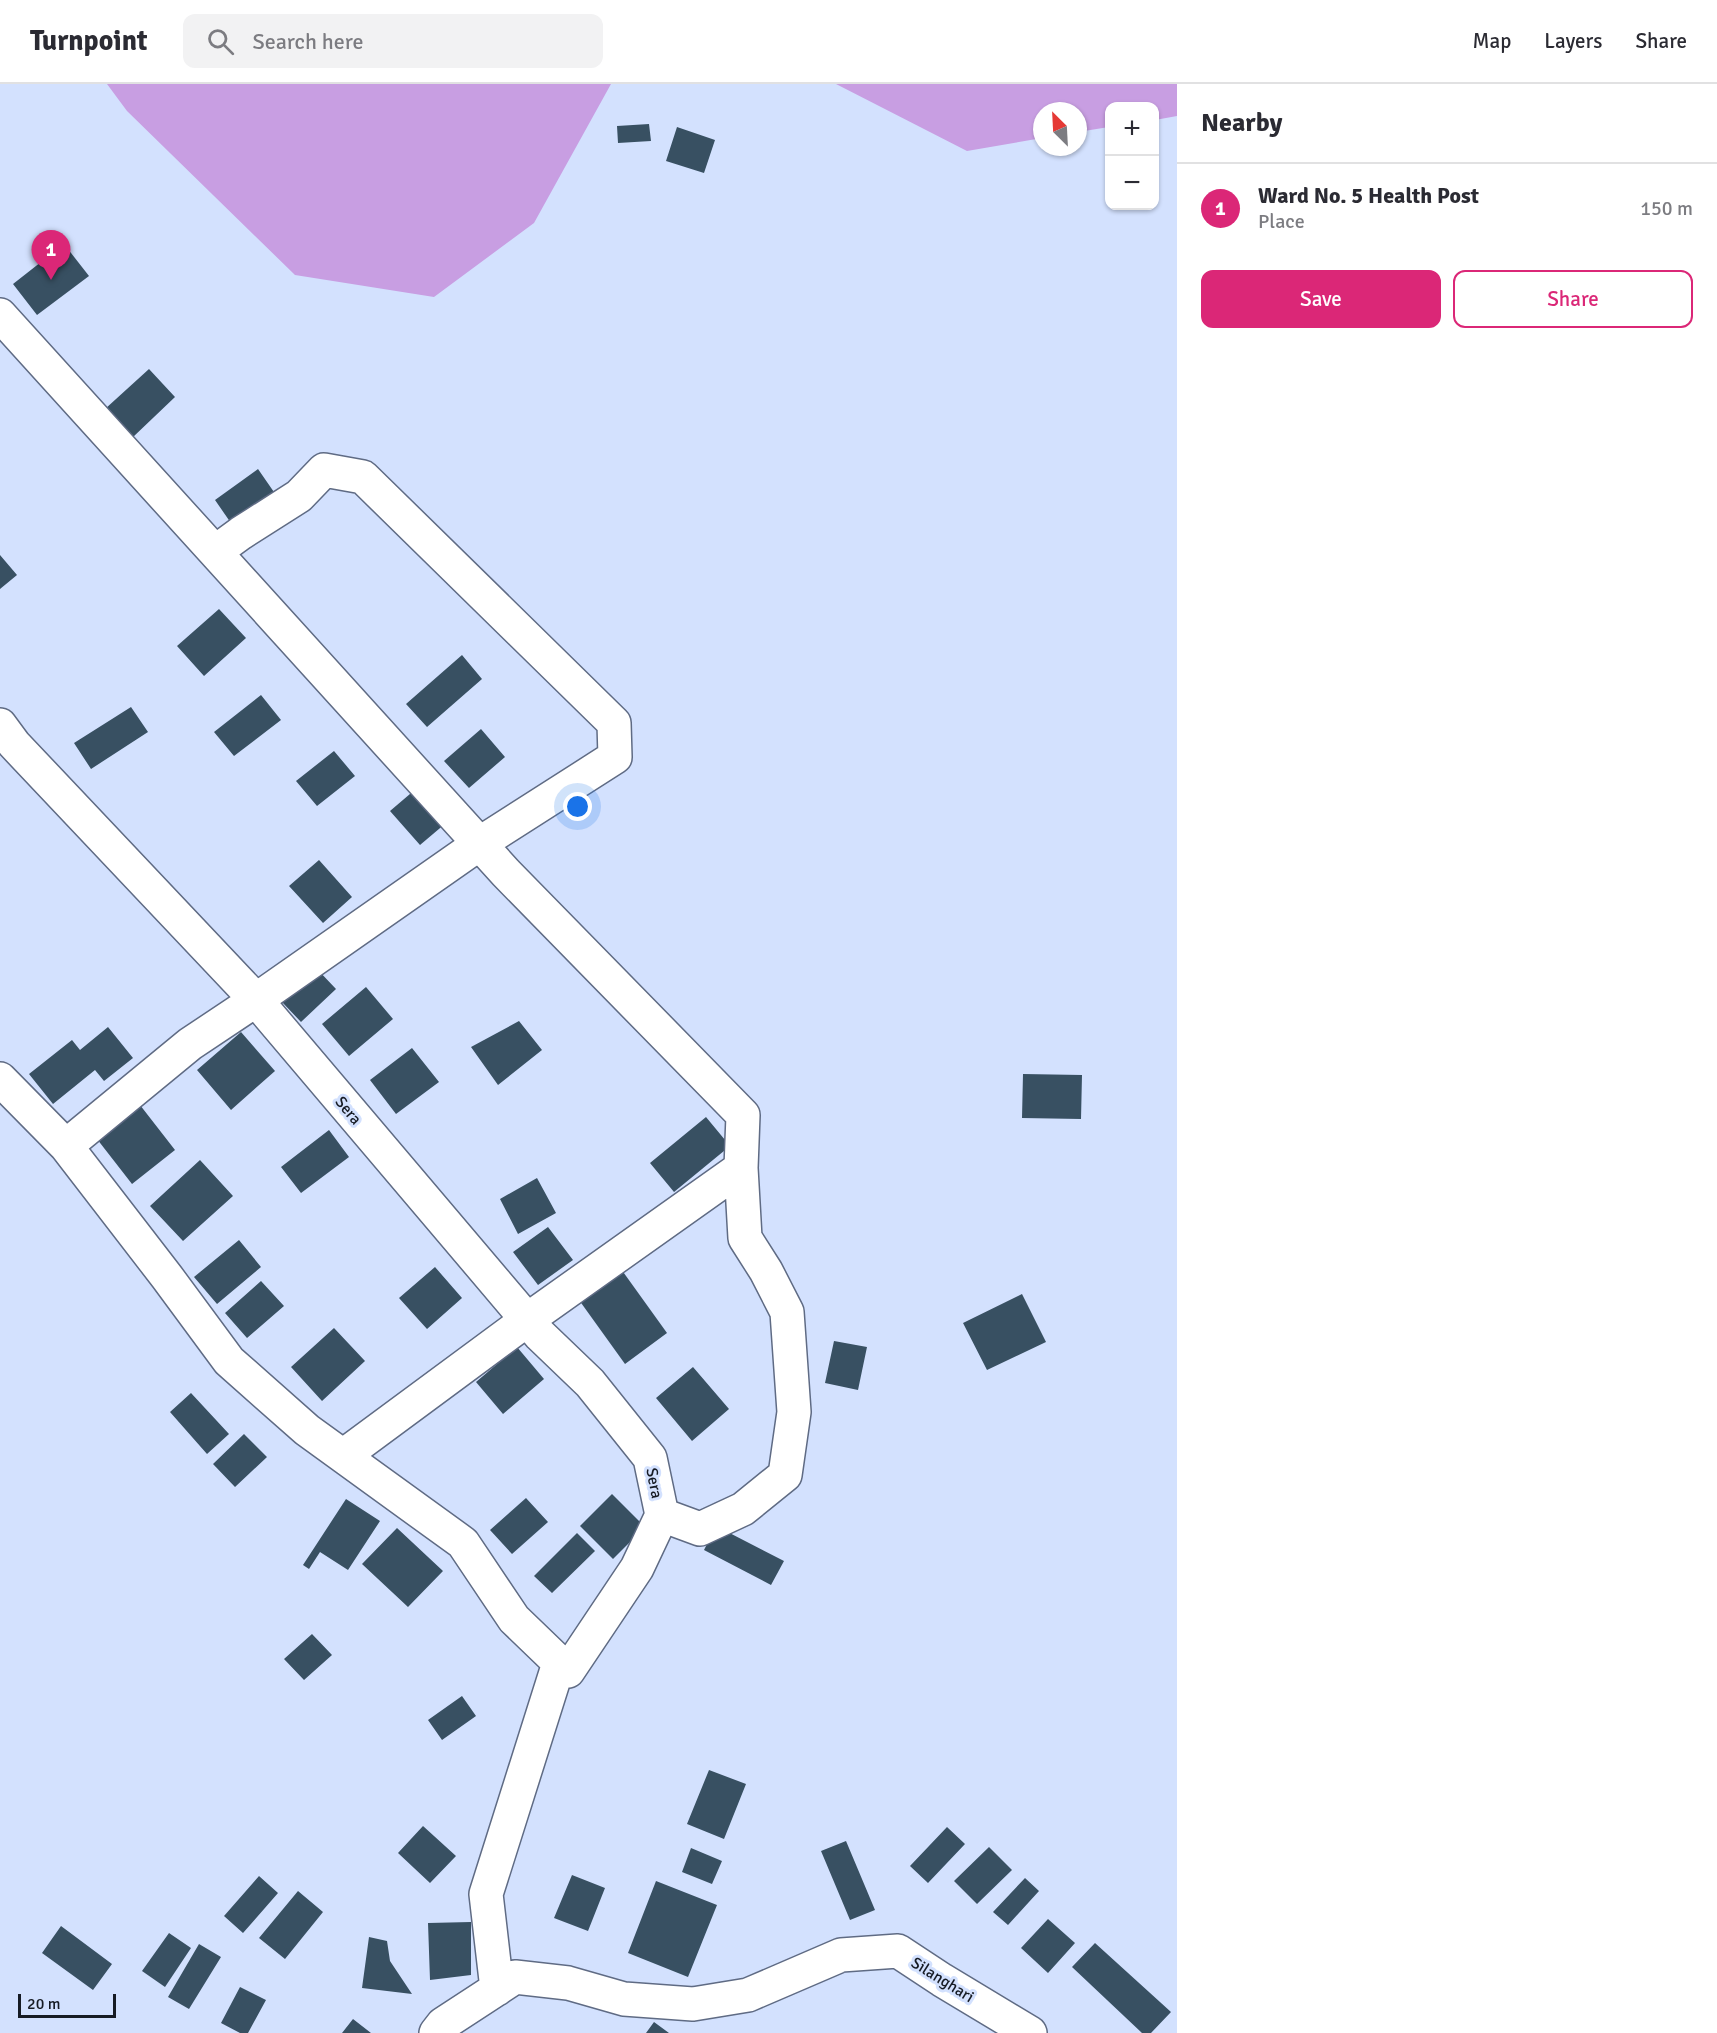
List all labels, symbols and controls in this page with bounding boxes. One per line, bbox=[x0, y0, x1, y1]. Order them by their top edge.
search box bbox=[183, 14, 603, 68]
text: Turnpoint bbox=[30, 24, 147, 58]
icon: search bbox=[204, 25, 237, 58]
text: Search here bbox=[252, 28, 363, 55]
text: Map bbox=[1473, 28, 1511, 54]
text: Layers bbox=[1544, 28, 1602, 54]
text: Share bbox=[1635, 28, 1687, 54]
north arrow bbox=[1033, 102, 1087, 156]
map controls bbox=[1105, 102, 1159, 210]
button: + bbox=[1105, 102, 1159, 156]
text: Nearby bbox=[1201, 107, 1282, 139]
button: − bbox=[1105, 156, 1159, 210]
text: Ward No. 5 Health Post bbox=[1258, 182, 1479, 209]
text: 1 bbox=[1215, 196, 1226, 221]
text: 150 m bbox=[1640, 196, 1693, 221]
text: Place bbox=[1258, 209, 1305, 234]
pin: 1 bbox=[32, 230, 70, 280]
button: Save bbox=[1201, 270, 1441, 328]
button: Share bbox=[1453, 270, 1693, 328]
your location bbox=[563, 792, 592, 821]
street label: Sera bbox=[331, 1092, 366, 1129]
street label: Sera bbox=[641, 1466, 667, 1500]
street label: Silanghari bbox=[907, 1953, 978, 2007]
scale bar bbox=[18, 1991, 116, 2018]
text: 20 m bbox=[27, 1994, 61, 2014]

